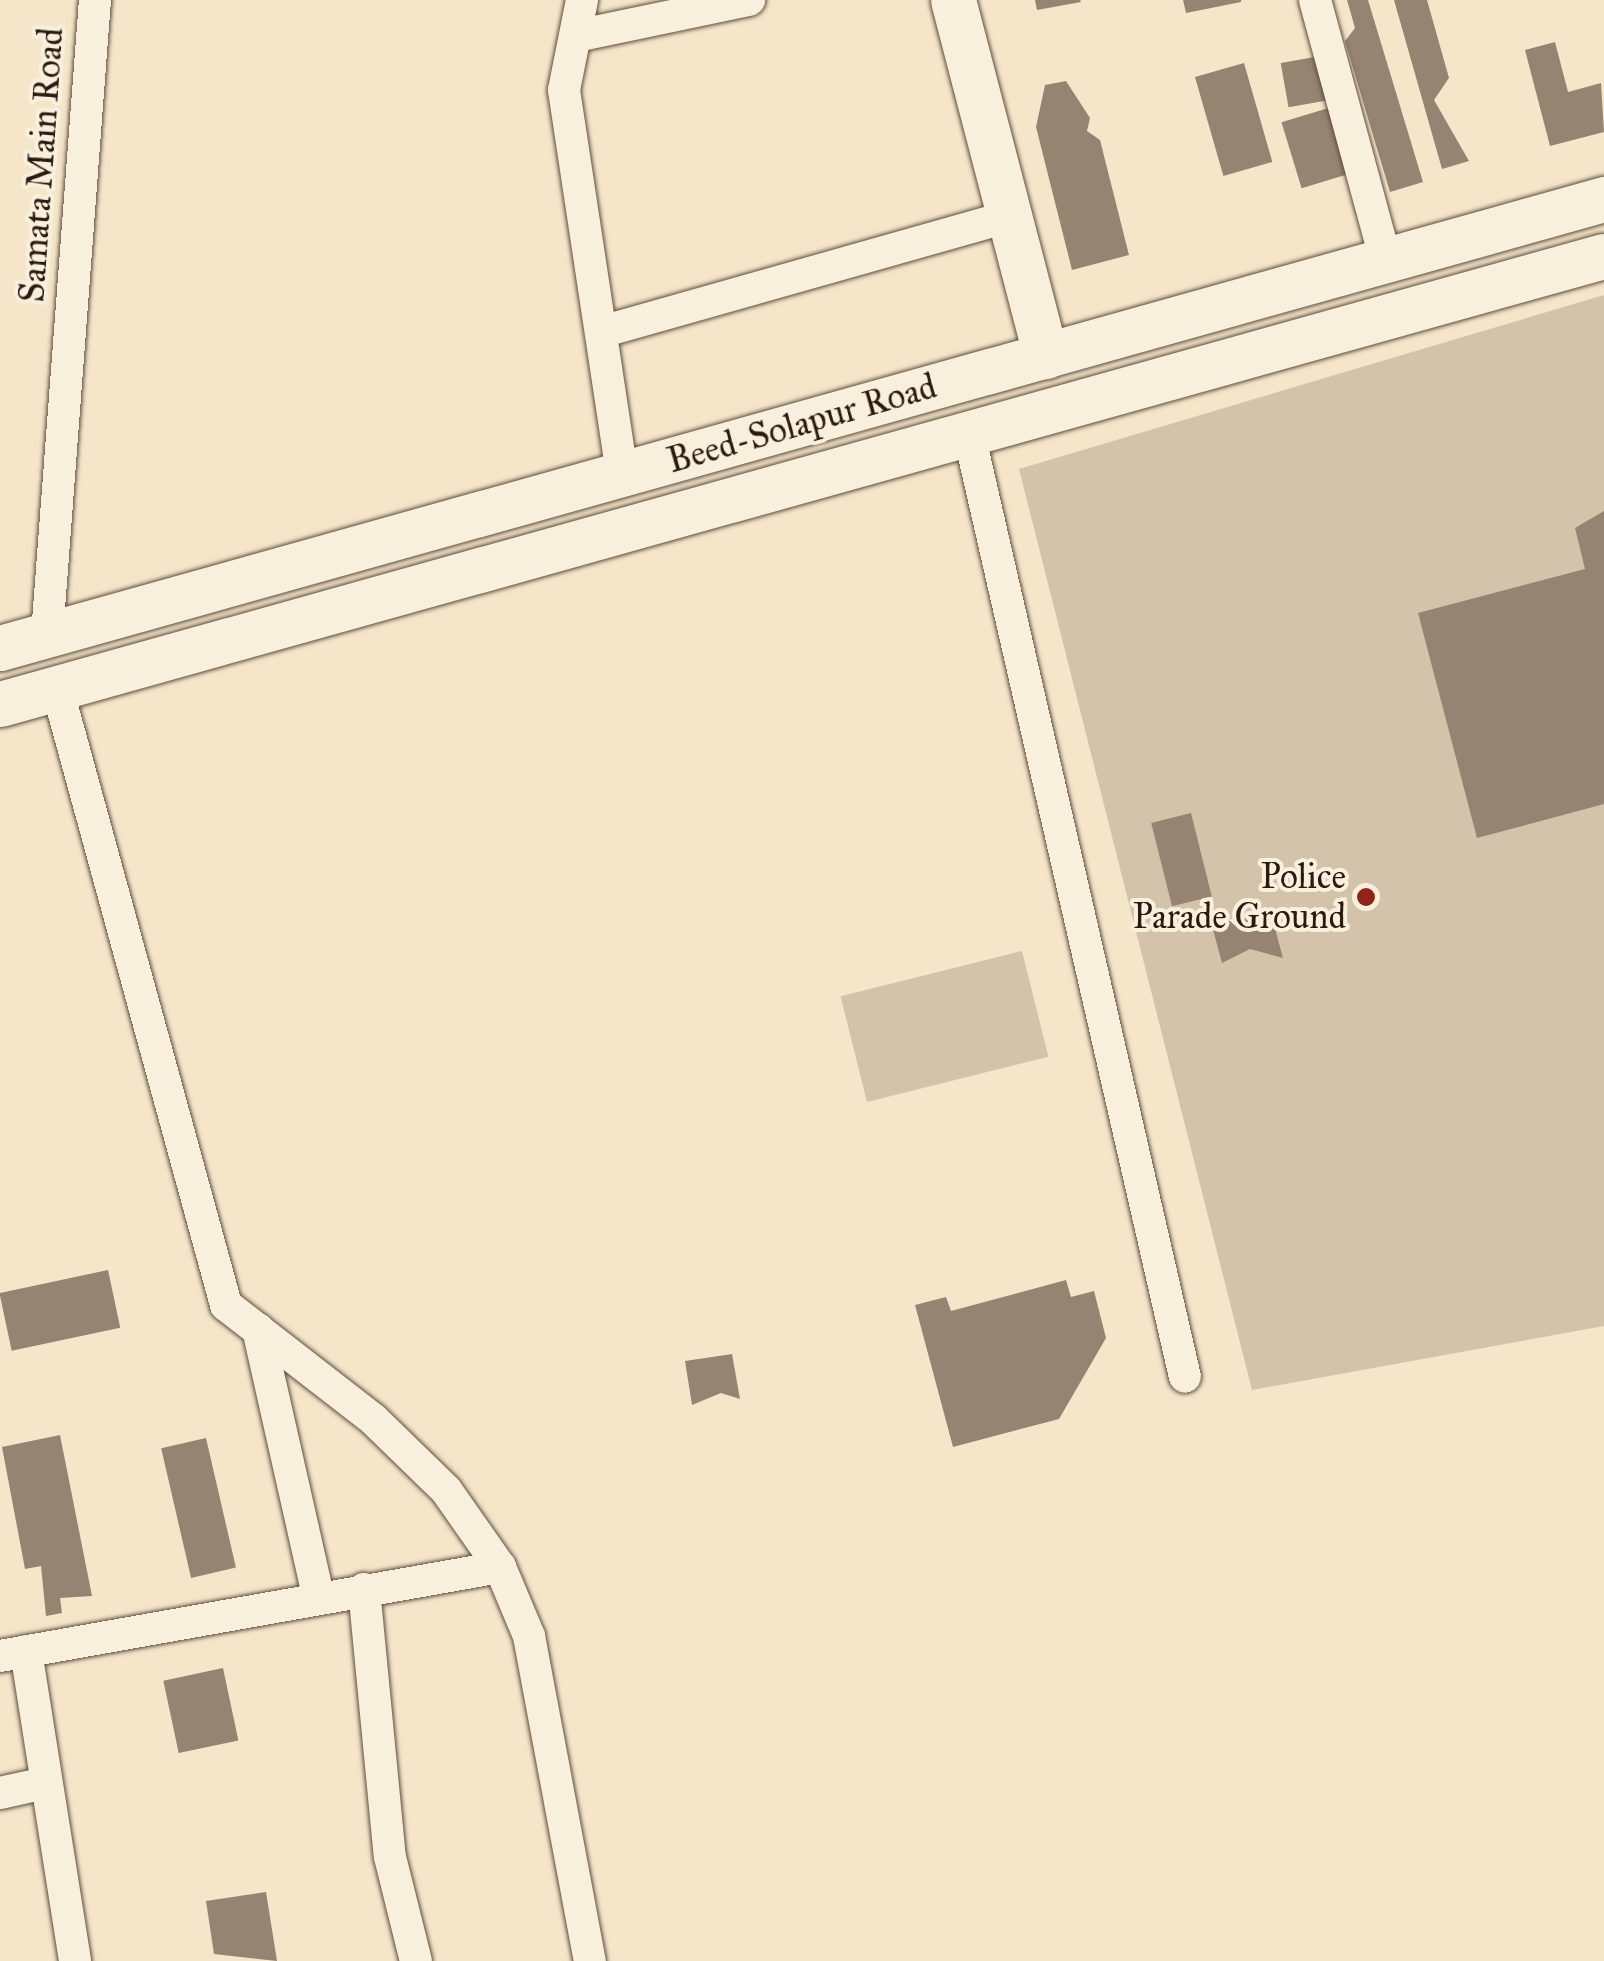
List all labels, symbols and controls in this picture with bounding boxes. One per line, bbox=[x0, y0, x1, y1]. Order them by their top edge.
street label: Samata Main Road bbox=[11, 26, 73, 304]
street label: Beed-Solapur Road bbox=[663, 366, 941, 482]
place label: Police Parade Ground bbox=[1133, 856, 1346, 938]
marker: Police Parade Ground bbox=[1355, 886, 1377, 908]

